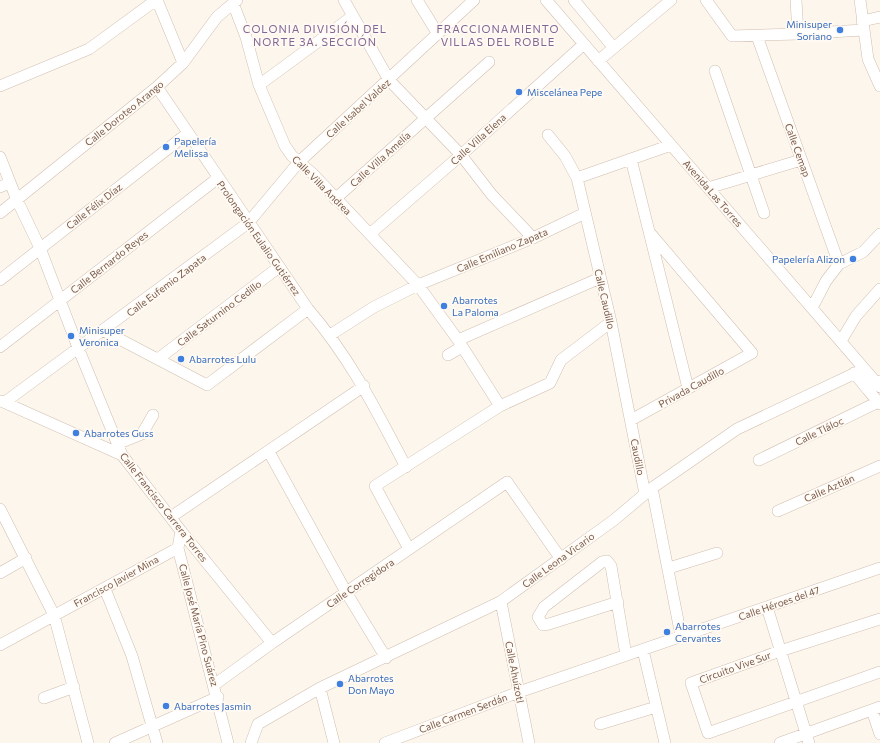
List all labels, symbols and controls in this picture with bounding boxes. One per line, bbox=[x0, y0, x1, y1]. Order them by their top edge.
place label: Minisuper Soriano bbox=[786, 18, 832, 42]
district label: COLONIA DIVISIÓN DEL NORTE 3A. SECCIÓN bbox=[243, 21, 387, 48]
district label: FRACCIONAMIENTO VILLAS DEL ROBLE bbox=[436, 22, 560, 48]
marker: Minisuper Soriano bbox=[835, 25, 845, 35]
street label: Calle Isabel Valdez bbox=[323, 76, 393, 140]
street label: Calle Doroteo Arango bbox=[82, 78, 166, 148]
place label: Miscelánea Pepe bbox=[527, 86, 602, 98]
marker: Miscelánea Pepe bbox=[514, 87, 524, 97]
street label: Calle Villa Elena bbox=[448, 111, 508, 167]
street label: Calle Cemap bbox=[783, 121, 813, 179]
street label: Calle Villa Amelía bbox=[347, 129, 413, 189]
place label: Papelería Melissa bbox=[174, 135, 216, 159]
marker: Papelería Melissa bbox=[161, 142, 171, 152]
street label: Calle Villa Andrea bbox=[290, 153, 354, 217]
street label: Avenida Las Torres bbox=[681, 157, 746, 229]
street label: Prolongación Eulalio Gutiérrez bbox=[215, 178, 303, 298]
street label: Calle Félix Díaz bbox=[64, 180, 124, 232]
street label: Calle Emiliano Zapata bbox=[455, 225, 549, 275]
street label: Calle Bernardo Reyes bbox=[68, 228, 150, 296]
street label: Calle Eufemio Zapata bbox=[124, 251, 208, 319]
place label: Papelería Alizon bbox=[772, 253, 845, 265]
marker: Papelería Alizon bbox=[848, 254, 858, 264]
street label: Calle Caudillo bbox=[592, 268, 618, 330]
street label: Calle Saturnino Cedillo bbox=[174, 277, 264, 349]
place label: Abarrotes La Paloma bbox=[452, 294, 499, 318]
marker: Abarrotes La Paloma bbox=[439, 301, 449, 311]
place label: Minisuper Veronica bbox=[79, 324, 125, 348]
marker: Minisuper Veronica bbox=[66, 331, 76, 341]
place label: Abarrotes Lulu bbox=[189, 353, 256, 365]
marker: Abarrotes Lulu bbox=[176, 354, 186, 364]
street label: Privada Caudillo bbox=[656, 364, 726, 410]
street label: Calle Tláloc bbox=[793, 414, 845, 448]
place label: Abarrotes Guss bbox=[84, 427, 154, 439]
marker: Abarrotes Guss bbox=[71, 428, 81, 438]
street label: Caudillo bbox=[629, 438, 647, 476]
street label: Calle Francisco Carrera Torres bbox=[118, 450, 211, 564]
street label: Calle Aztlán bbox=[802, 472, 856, 504]
street label: Calle Leona Vicario bbox=[520, 530, 596, 590]
street label: Francisco Javier Mina bbox=[71, 553, 161, 609]
street label: Calle Corregidora bbox=[324, 556, 396, 610]
street label: Calle José María Pino Suárez bbox=[177, 562, 221, 688]
street label: Calle Héroes del 47 bbox=[737, 583, 821, 623]
place label: Abarrotes Cervantes bbox=[675, 620, 721, 644]
marker: Abarrotes Cervantes bbox=[662, 627, 672, 637]
street label: Calle Ahuízotl bbox=[503, 640, 527, 704]
street label: Circuito Vive Sur bbox=[698, 648, 772, 686]
place label: Abarrotes Don Mayo bbox=[348, 672, 395, 696]
marker: Abarrotes Don Mayo bbox=[335, 679, 345, 689]
street label: Calle Carmen Serdán bbox=[417, 691, 509, 735]
place label: Abarrotes Jasmin bbox=[174, 700, 251, 712]
marker: Abarrotes Jasmin bbox=[161, 701, 171, 711]

